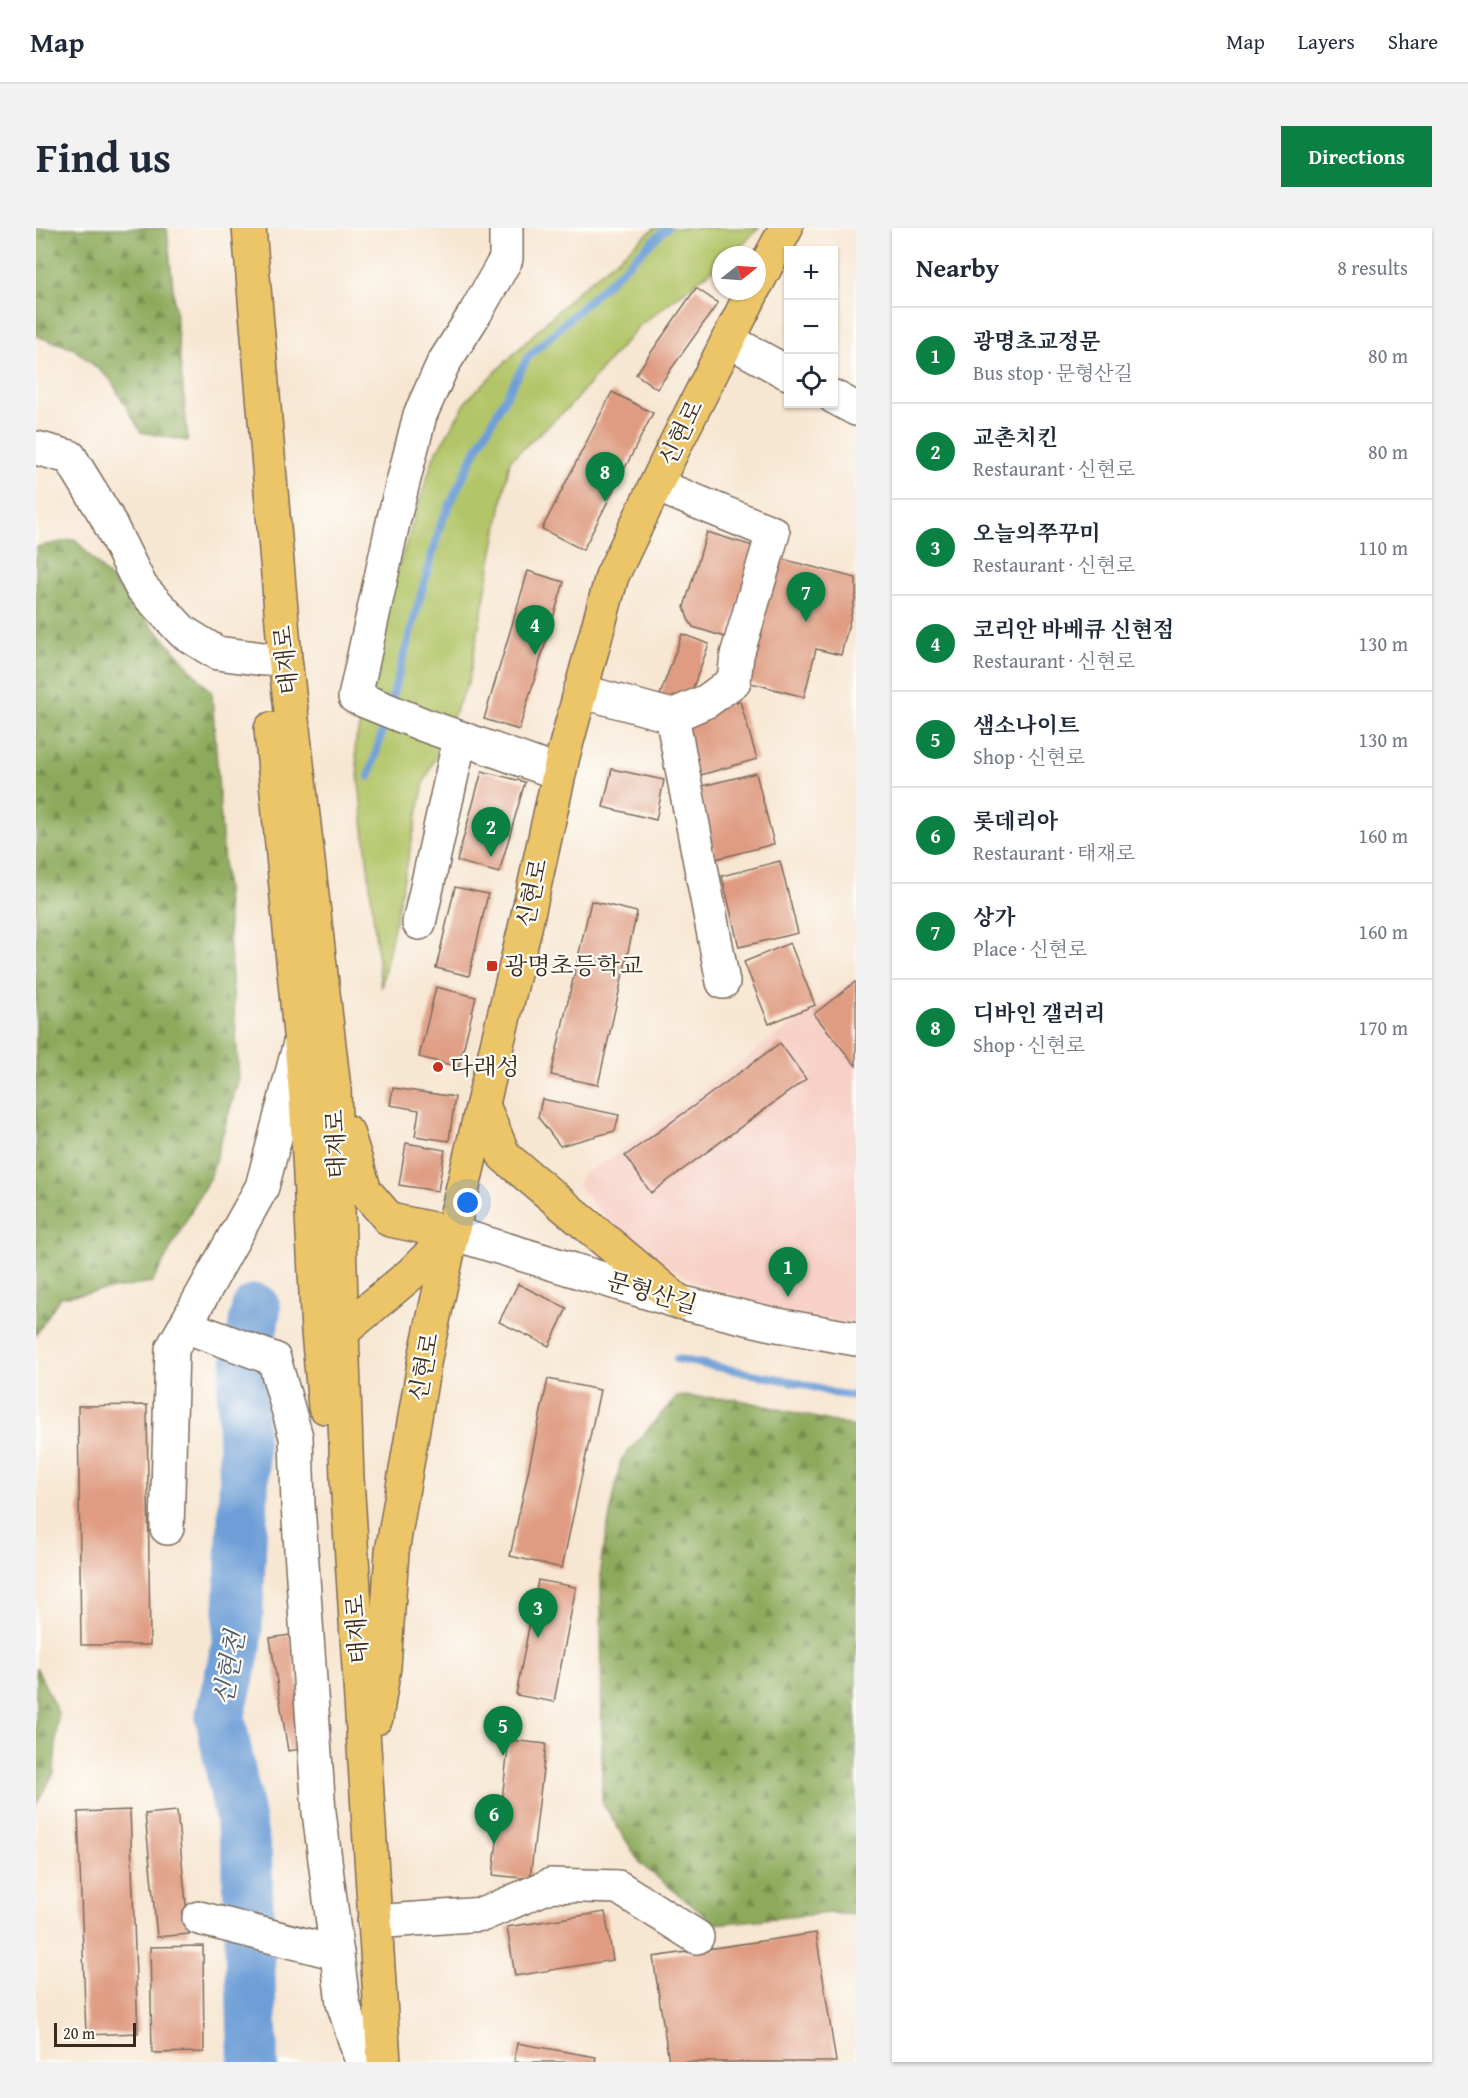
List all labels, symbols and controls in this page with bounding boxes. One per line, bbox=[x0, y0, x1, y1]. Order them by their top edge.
text: Map bbox=[30, 21, 84, 62]
text: Map bbox=[1226, 26, 1265, 57]
text: Layers bbox=[1298, 26, 1355, 57]
text: Share bbox=[1388, 26, 1438, 57]
text: Find us bbox=[36, 126, 171, 187]
button: Directions bbox=[1281, 126, 1432, 187]
north arrow bbox=[712, 246, 766, 300]
map controls bbox=[784, 246, 838, 408]
button: + bbox=[784, 246, 838, 300]
text: Nearby bbox=[916, 248, 999, 287]
text: 8 results bbox=[1337, 253, 1408, 282]
button: − bbox=[784, 300, 838, 354]
text: 광명초교정문 bbox=[973, 325, 1101, 357]
text: 1 bbox=[930, 341, 941, 370]
text: 80 m bbox=[1368, 341, 1408, 370]
button: locate bbox=[784, 354, 838, 408]
text: Bus stop · 문형산길 bbox=[973, 358, 1133, 387]
street label: 신현로 bbox=[650, 394, 712, 472]
text: 교촌치킨 bbox=[973, 421, 1058, 453]
text: 2 bbox=[930, 437, 941, 466]
text: 80 m bbox=[1368, 437, 1408, 466]
pin: 8 bbox=[586, 452, 624, 502]
text: Restaurant · 신현로 bbox=[973, 454, 1135, 483]
text: 오늘의쭈꾸미 bbox=[973, 517, 1101, 549]
text: 3 bbox=[930, 533, 941, 562]
text: 110 m bbox=[1358, 533, 1408, 562]
text: Restaurant · 신현로 bbox=[973, 550, 1135, 579]
pin: 7 bbox=[786, 572, 826, 622]
pin: 4 bbox=[516, 606, 554, 655]
text: 코리안 바베큐 신현점 bbox=[973, 613, 1174, 645]
street label: 태재로 bbox=[264, 624, 307, 696]
text: 4 bbox=[930, 629, 941, 658]
text: 130 m bbox=[1358, 629, 1408, 658]
text: Restaurant · 신현로 bbox=[973, 646, 1135, 675]
text: 샘소나이트 bbox=[973, 709, 1079, 741]
text: 5 bbox=[930, 725, 941, 754]
text: 130 m bbox=[1358, 725, 1408, 754]
text: Shop · 신현로 bbox=[973, 742, 1085, 771]
text: 롯데리아 bbox=[973, 805, 1058, 837]
pin: 2 bbox=[472, 808, 510, 857]
text: 6 bbox=[930, 821, 941, 850]
text: 160 m bbox=[1358, 821, 1408, 850]
text: Restaurant · 태재로 bbox=[973, 838, 1135, 867]
street label: 신현로 bbox=[507, 855, 556, 931]
text: 상가 bbox=[973, 901, 1016, 933]
text: 7 bbox=[930, 917, 941, 946]
text: 160 m bbox=[1358, 917, 1408, 946]
text: Place · 신현로 bbox=[973, 934, 1087, 963]
place label: 광명초등학교 bbox=[504, 948, 643, 983]
marker: 광명초등학교 bbox=[485, 959, 499, 973]
text: 디바인 갤러리 bbox=[973, 997, 1105, 1029]
text: 8 bbox=[930, 1013, 941, 1042]
text: 170 m bbox=[1358, 1013, 1408, 1042]
text: Shop · 신현로 bbox=[973, 1030, 1085, 1059]
place label: 다래성 bbox=[450, 1049, 520, 1084]
marker: 다래성 bbox=[431, 1060, 445, 1074]
street label: 태재로 bbox=[317, 1109, 354, 1179]
your location bbox=[453, 1188, 482, 1217]
pin: 1 bbox=[768, 1248, 807, 1297]
street label: 문형산길 bbox=[603, 1263, 702, 1322]
street label: 신현로 bbox=[400, 1329, 447, 1404]
pin: 3 bbox=[518, 1588, 558, 1638]
street label: 태재로 bbox=[337, 1593, 376, 1665]
water label: 신현천 bbox=[203, 1626, 255, 1708]
pin: 5 bbox=[484, 1706, 522, 1756]
pin: 6 bbox=[474, 1794, 514, 1844]
scale bar bbox=[54, 2020, 136, 2048]
text: 20 m bbox=[63, 2021, 95, 2045]

